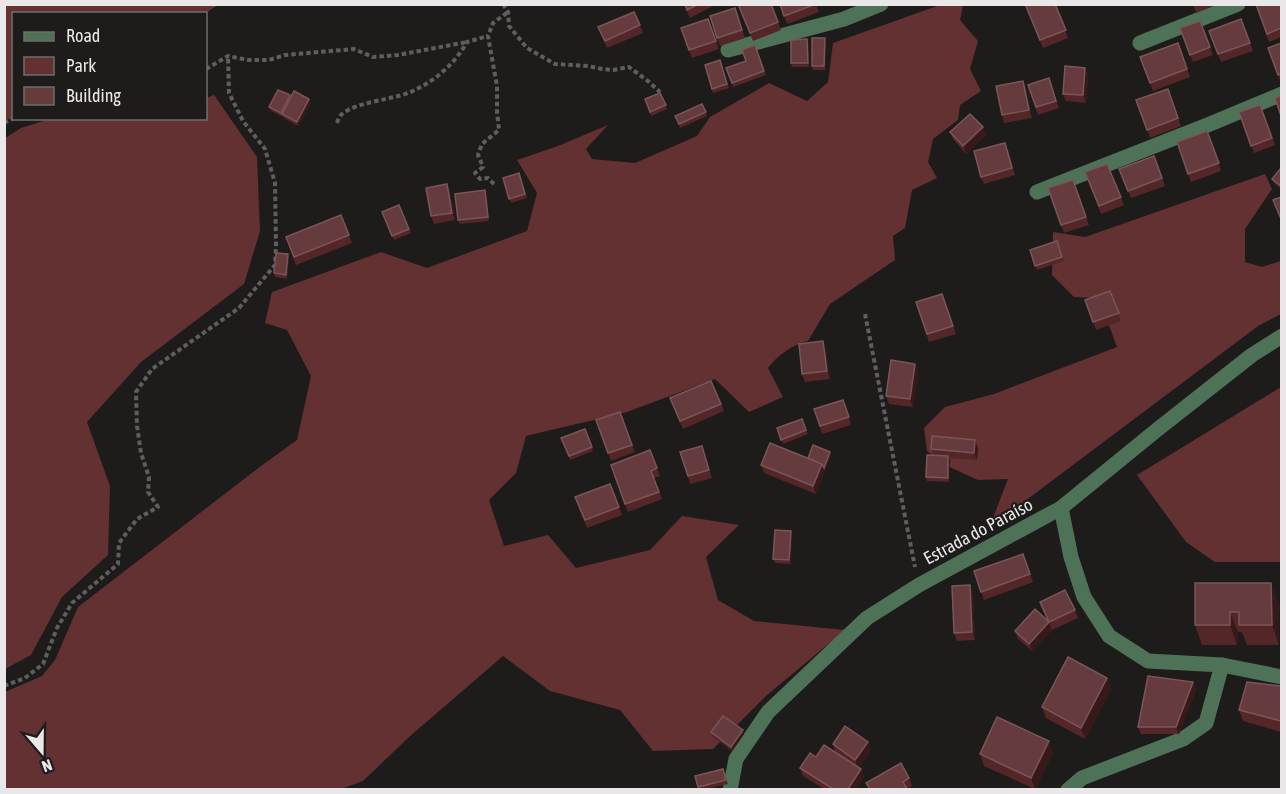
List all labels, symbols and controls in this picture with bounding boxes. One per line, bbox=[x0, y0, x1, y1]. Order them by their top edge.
legend bbox=[12, 12, 207, 120]
text: Road bbox=[66, 25, 100, 46]
text: Park bbox=[66, 55, 96, 76]
text: Building bbox=[66, 85, 121, 106]
street label: Estrada do Paraíso bbox=[920, 493, 1036, 569]
north arrow bbox=[12, 722, 72, 782]
text: N bbox=[40, 756, 55, 776]

